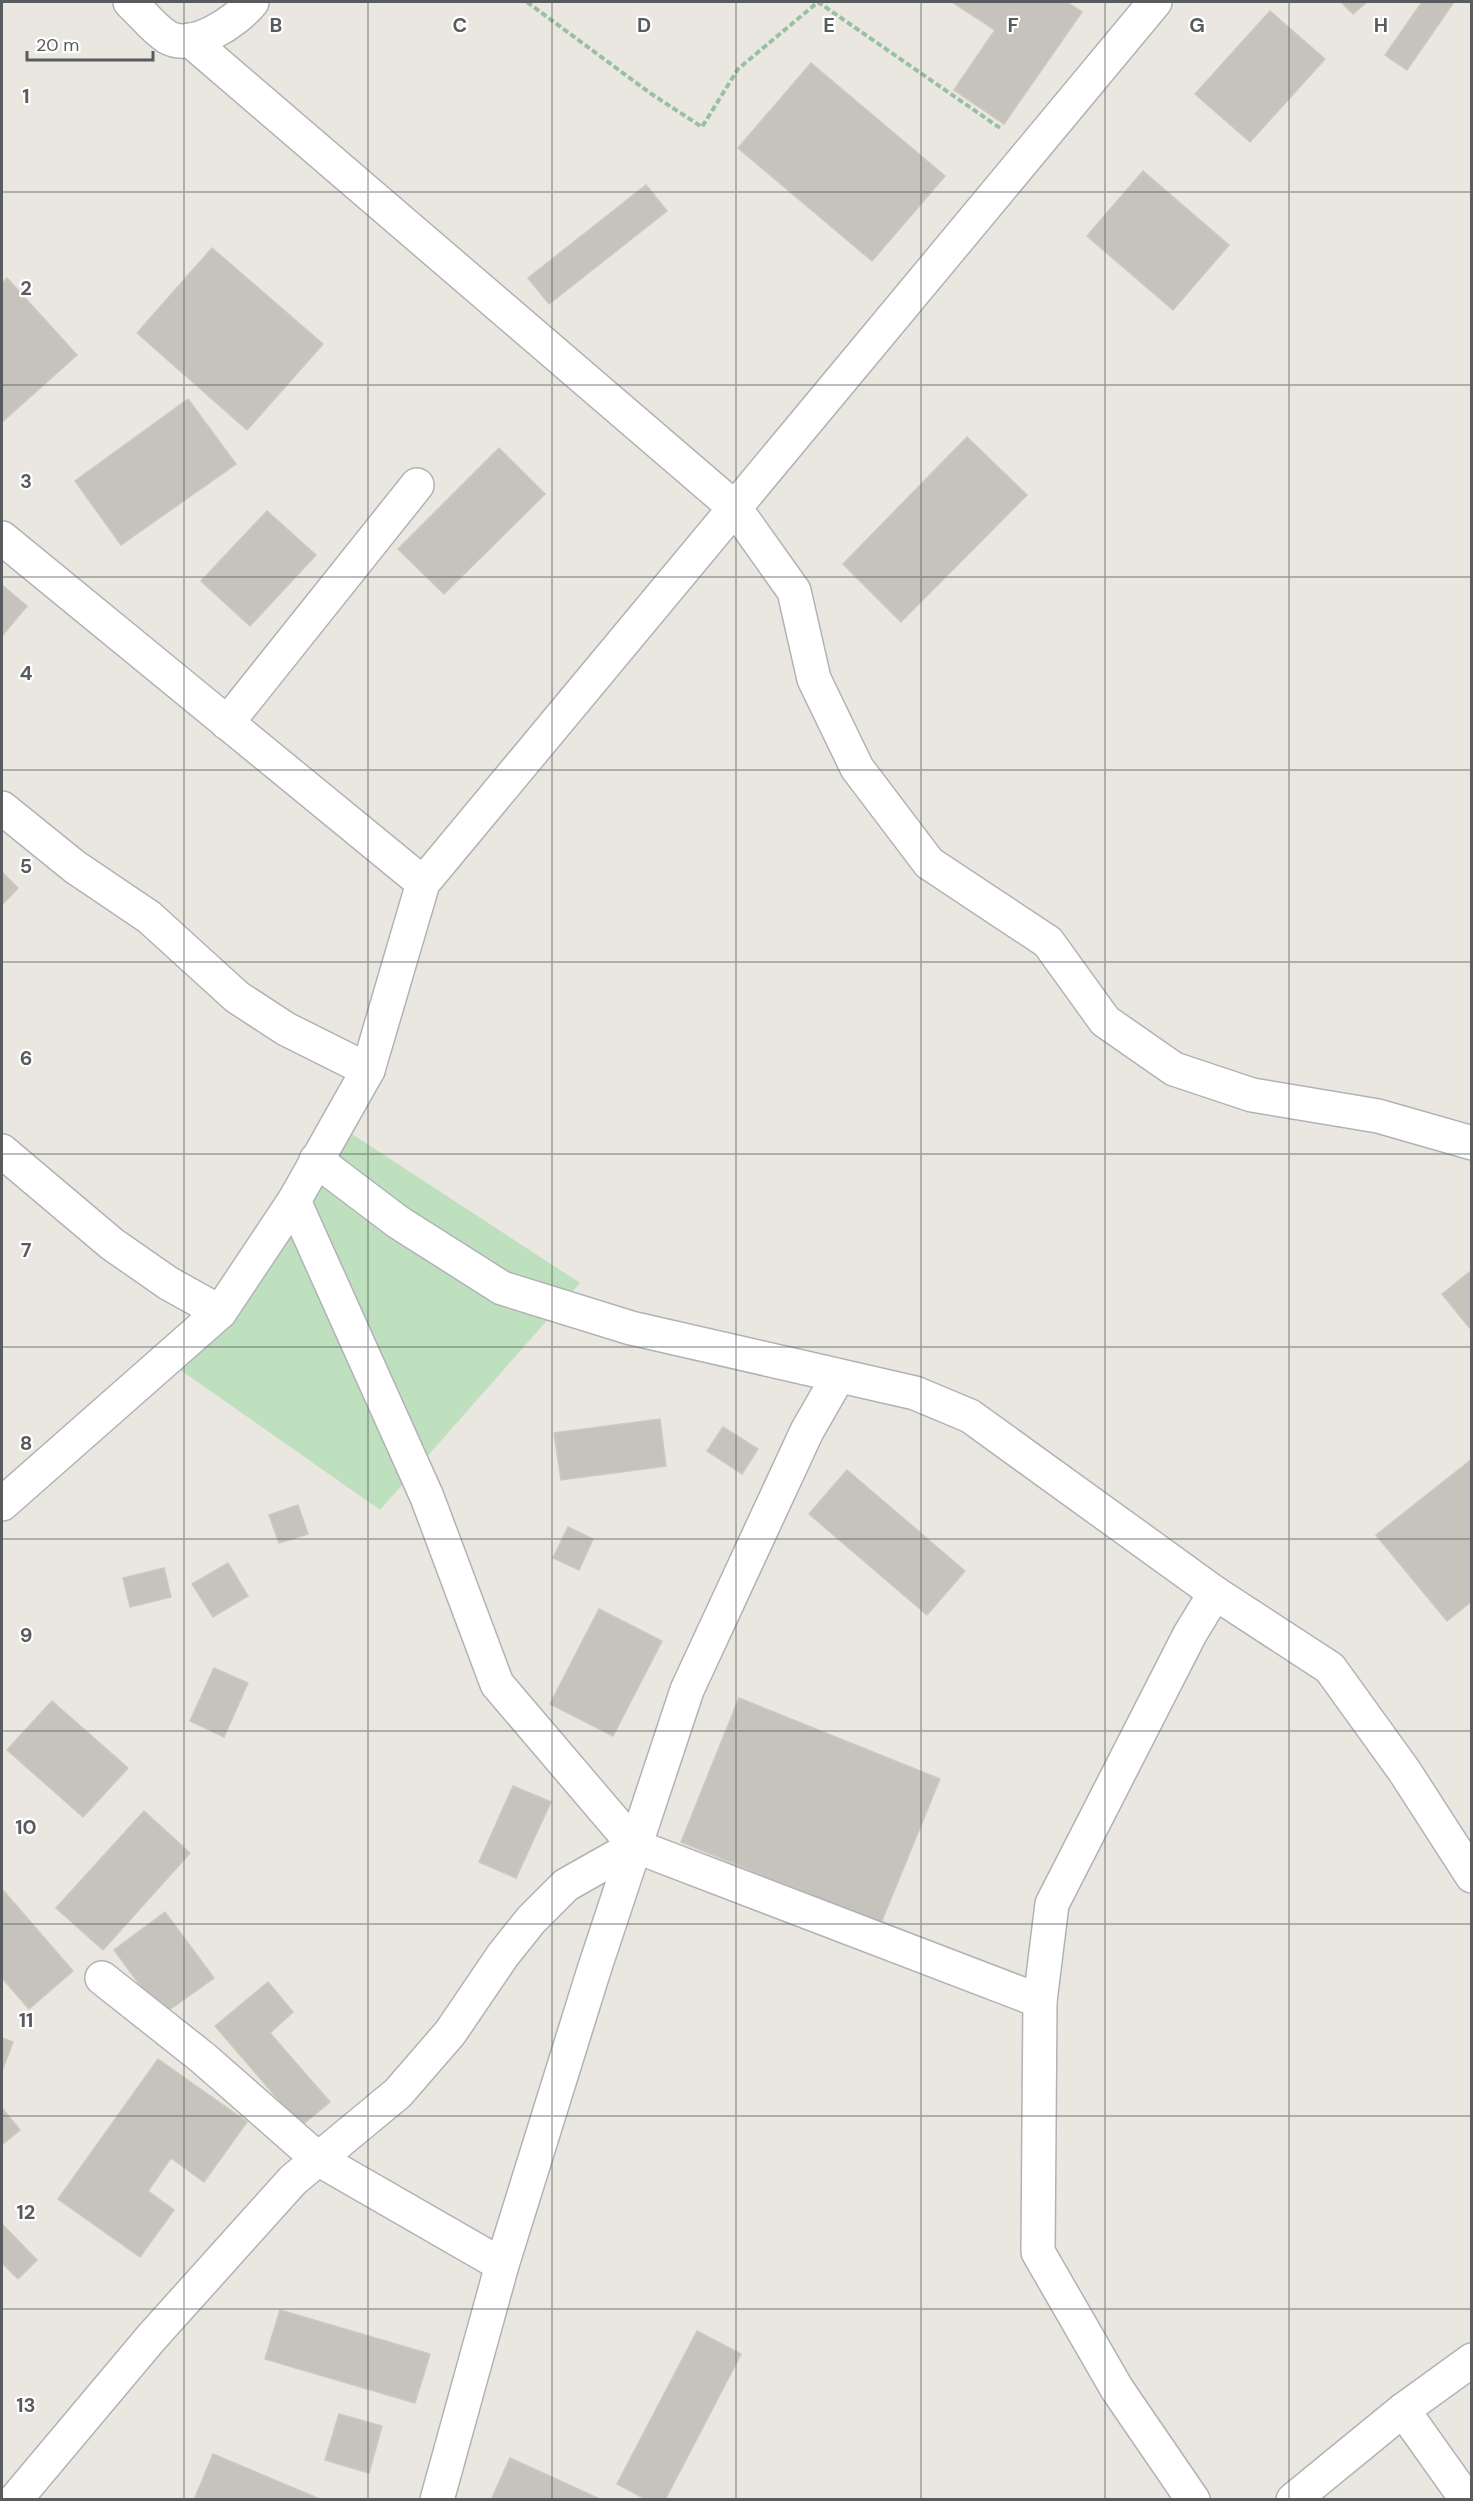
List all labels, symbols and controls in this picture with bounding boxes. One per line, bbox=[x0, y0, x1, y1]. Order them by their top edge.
text: B bbox=[270, 12, 282, 38]
text: C bbox=[453, 12, 467, 38]
text: D bbox=[637, 12, 651, 38]
text: E bbox=[823, 12, 835, 38]
text: F bbox=[1007, 12, 1019, 38]
text: G bbox=[1189, 12, 1205, 38]
text: H bbox=[1374, 12, 1388, 38]
scale bar bbox=[27, 24, 153, 62]
text: 20 m bbox=[36, 33, 79, 57]
text: 1 bbox=[22, 83, 30, 109]
text: 2 bbox=[20, 275, 32, 301]
text: 3 bbox=[20, 468, 32, 494]
text: 4 bbox=[20, 660, 33, 686]
text: 5 bbox=[20, 853, 32, 879]
text: 6 bbox=[20, 1045, 32, 1071]
text: 7 bbox=[21, 1237, 32, 1263]
text: 8 bbox=[20, 1430, 32, 1456]
text: 9 bbox=[20, 1622, 32, 1648]
text: 10 bbox=[15, 1814, 37, 1840]
text: 11 bbox=[19, 2007, 33, 2033]
text: 12 bbox=[17, 2199, 35, 2225]
text: 13 bbox=[16, 2392, 36, 2418]

